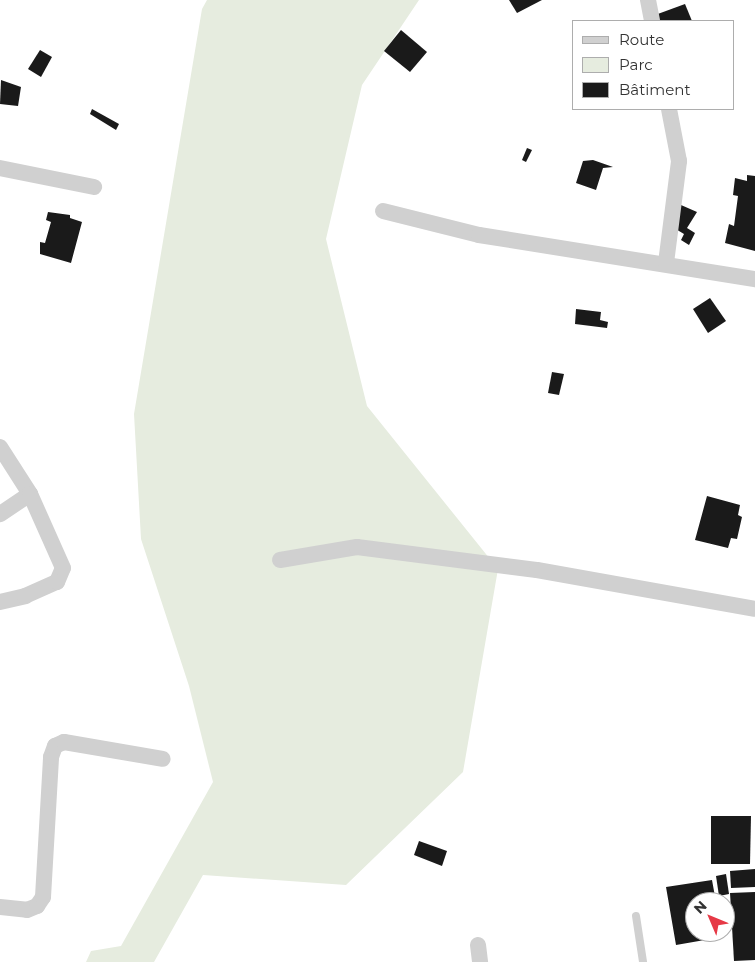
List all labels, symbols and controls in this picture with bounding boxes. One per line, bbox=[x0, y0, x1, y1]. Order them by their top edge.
legend bbox=[572, 20, 735, 110]
text: Route bbox=[619, 30, 664, 49]
text: Parc bbox=[619, 55, 653, 74]
text: Bâtiment bbox=[619, 80, 691, 99]
north arrow bbox=[685, 892, 735, 942]
text: N bbox=[690, 897, 710, 917]

